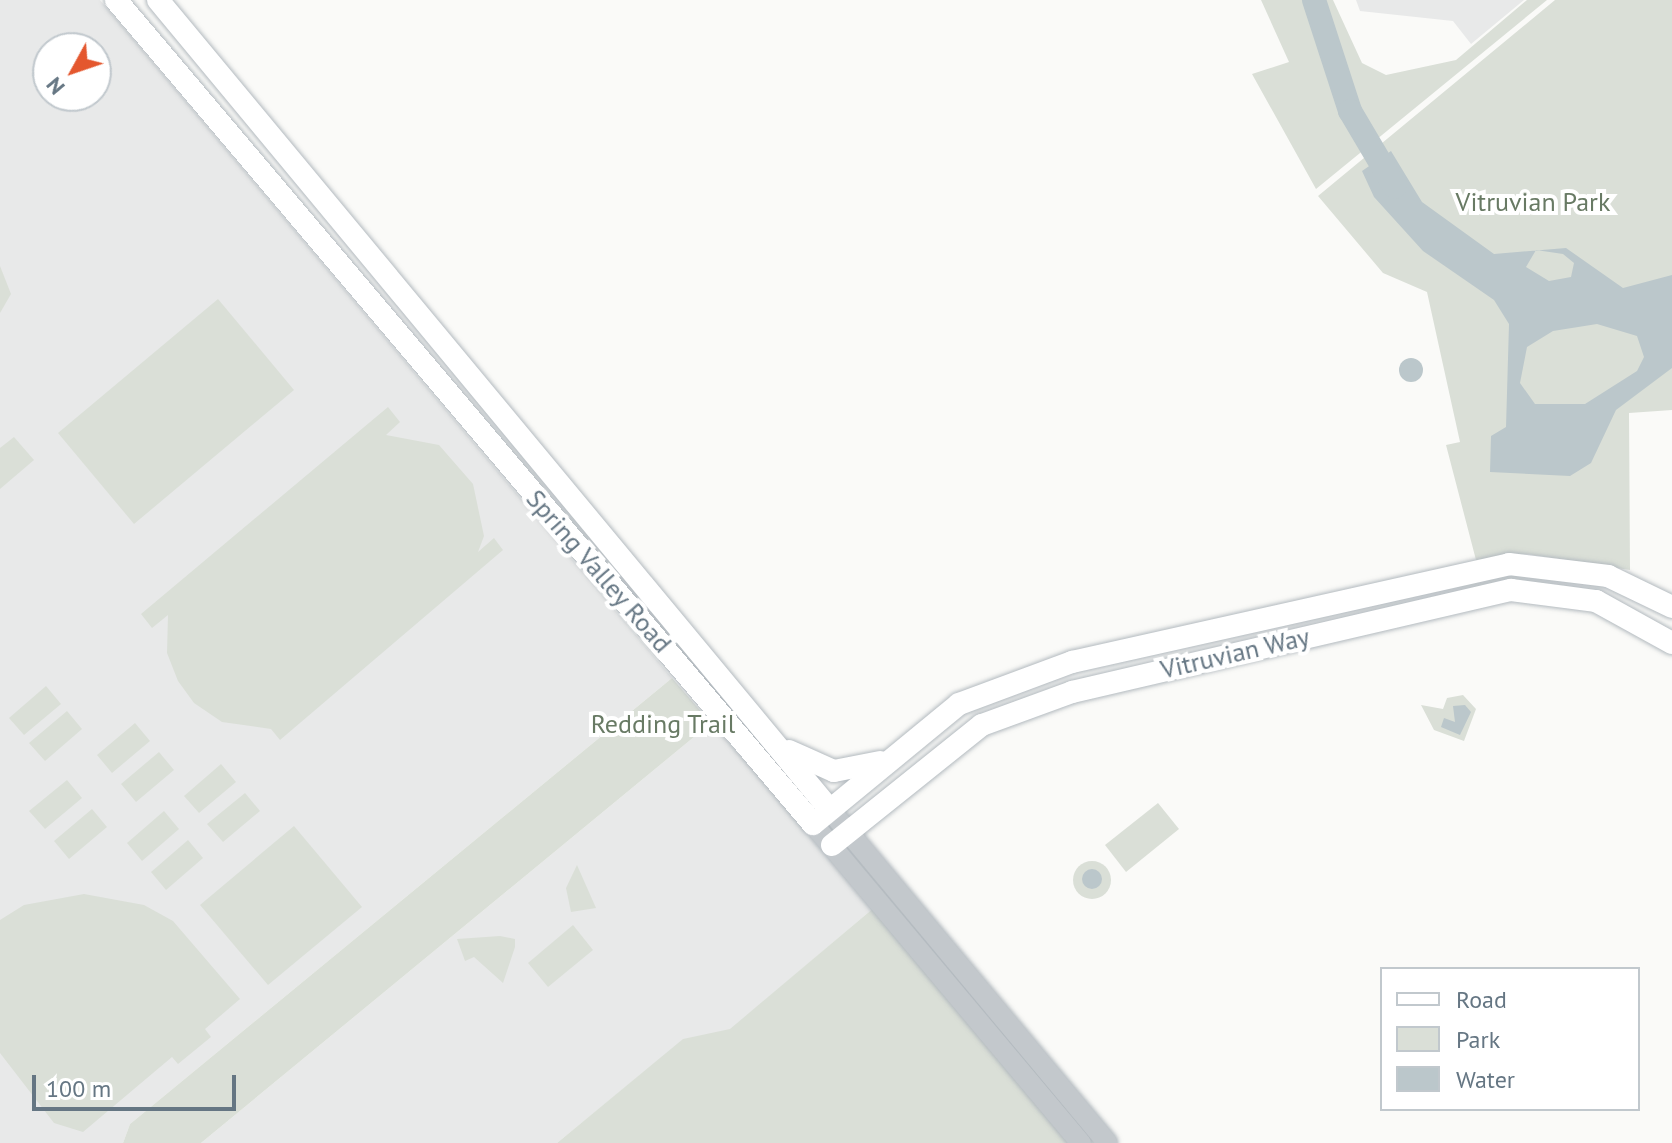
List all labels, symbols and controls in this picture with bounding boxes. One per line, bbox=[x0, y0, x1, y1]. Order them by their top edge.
north arrow bbox=[32, 32, 112, 112]
text: N bbox=[40, 72, 71, 101]
park label: Vitruvian Park bbox=[1456, 186, 1610, 218]
street label: Spring Valley Road bbox=[519, 483, 679, 659]
street label: Vitruvian Way bbox=[1157, 621, 1313, 685]
park label: Redding Trail bbox=[590, 708, 736, 740]
legend bbox=[1380, 967, 1640, 1111]
text: Road bbox=[1456, 984, 1507, 1015]
text: Park bbox=[1456, 1024, 1500, 1055]
scale bar bbox=[36, 1059, 240, 1109]
text: Water bbox=[1456, 1064, 1515, 1095]
text: 100 m bbox=[46, 1073, 111, 1104]

